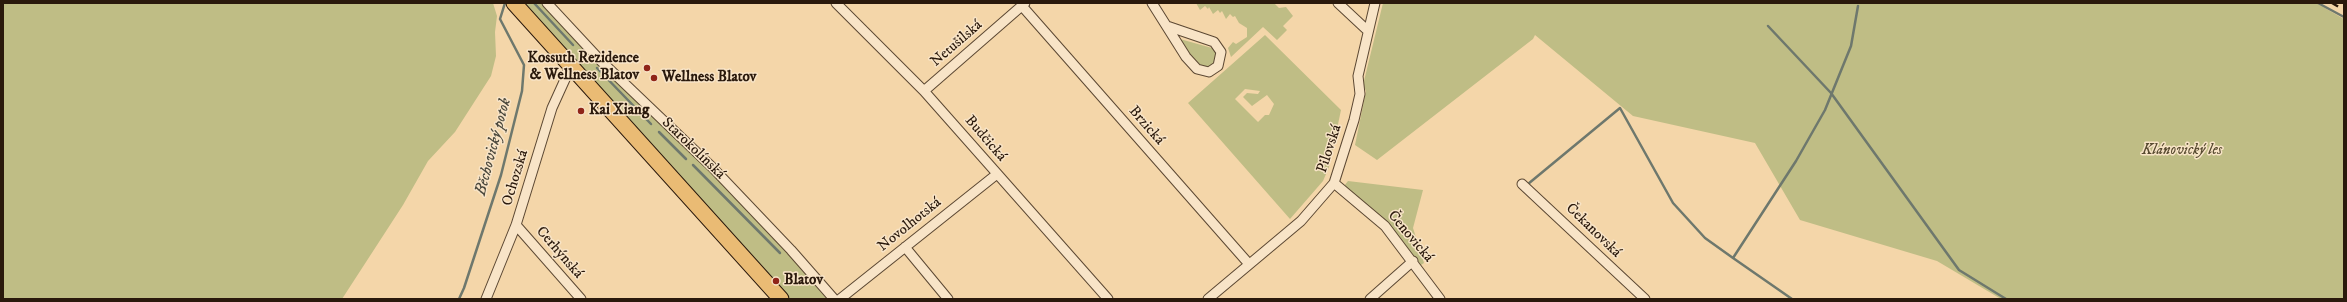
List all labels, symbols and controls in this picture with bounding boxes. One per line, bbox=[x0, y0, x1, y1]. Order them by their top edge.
street label: Netušilská bbox=[928, 17, 986, 71]
place label: Kossuth Rezidence & Wellness Blatov bbox=[528, 50, 639, 85]
marker: Kossuth Rezidence & Wellness Blatov bbox=[642, 63, 652, 73]
place label: Wellness Blatov bbox=[662, 69, 756, 87]
marker: Wellness Blatov bbox=[649, 73, 659, 83]
water label: Běchovický potok bbox=[472, 96, 516, 198]
place label: Kai Xiang bbox=[589, 102, 649, 120]
street label: Brzická bbox=[1124, 103, 1168, 149]
marker: Kai Xiang bbox=[576, 106, 586, 116]
street label: Budčická bbox=[960, 112, 1010, 166]
street label: Starokolínská bbox=[657, 114, 729, 184]
street label: Pilovská bbox=[1314, 123, 1346, 175]
park label: Klánovický les bbox=[2142, 142, 2222, 160]
street label: Ochozská bbox=[499, 148, 533, 208]
street label: Novolhotská bbox=[875, 194, 945, 256]
street label: Čekanovská bbox=[1561, 200, 1625, 262]
street label: Čenovická bbox=[1383, 207, 1437, 267]
street label: Cerhýnská bbox=[531, 223, 587, 283]
place label: Blatov bbox=[784, 272, 823, 290]
marker: Blatov bbox=[771, 276, 781, 286]

